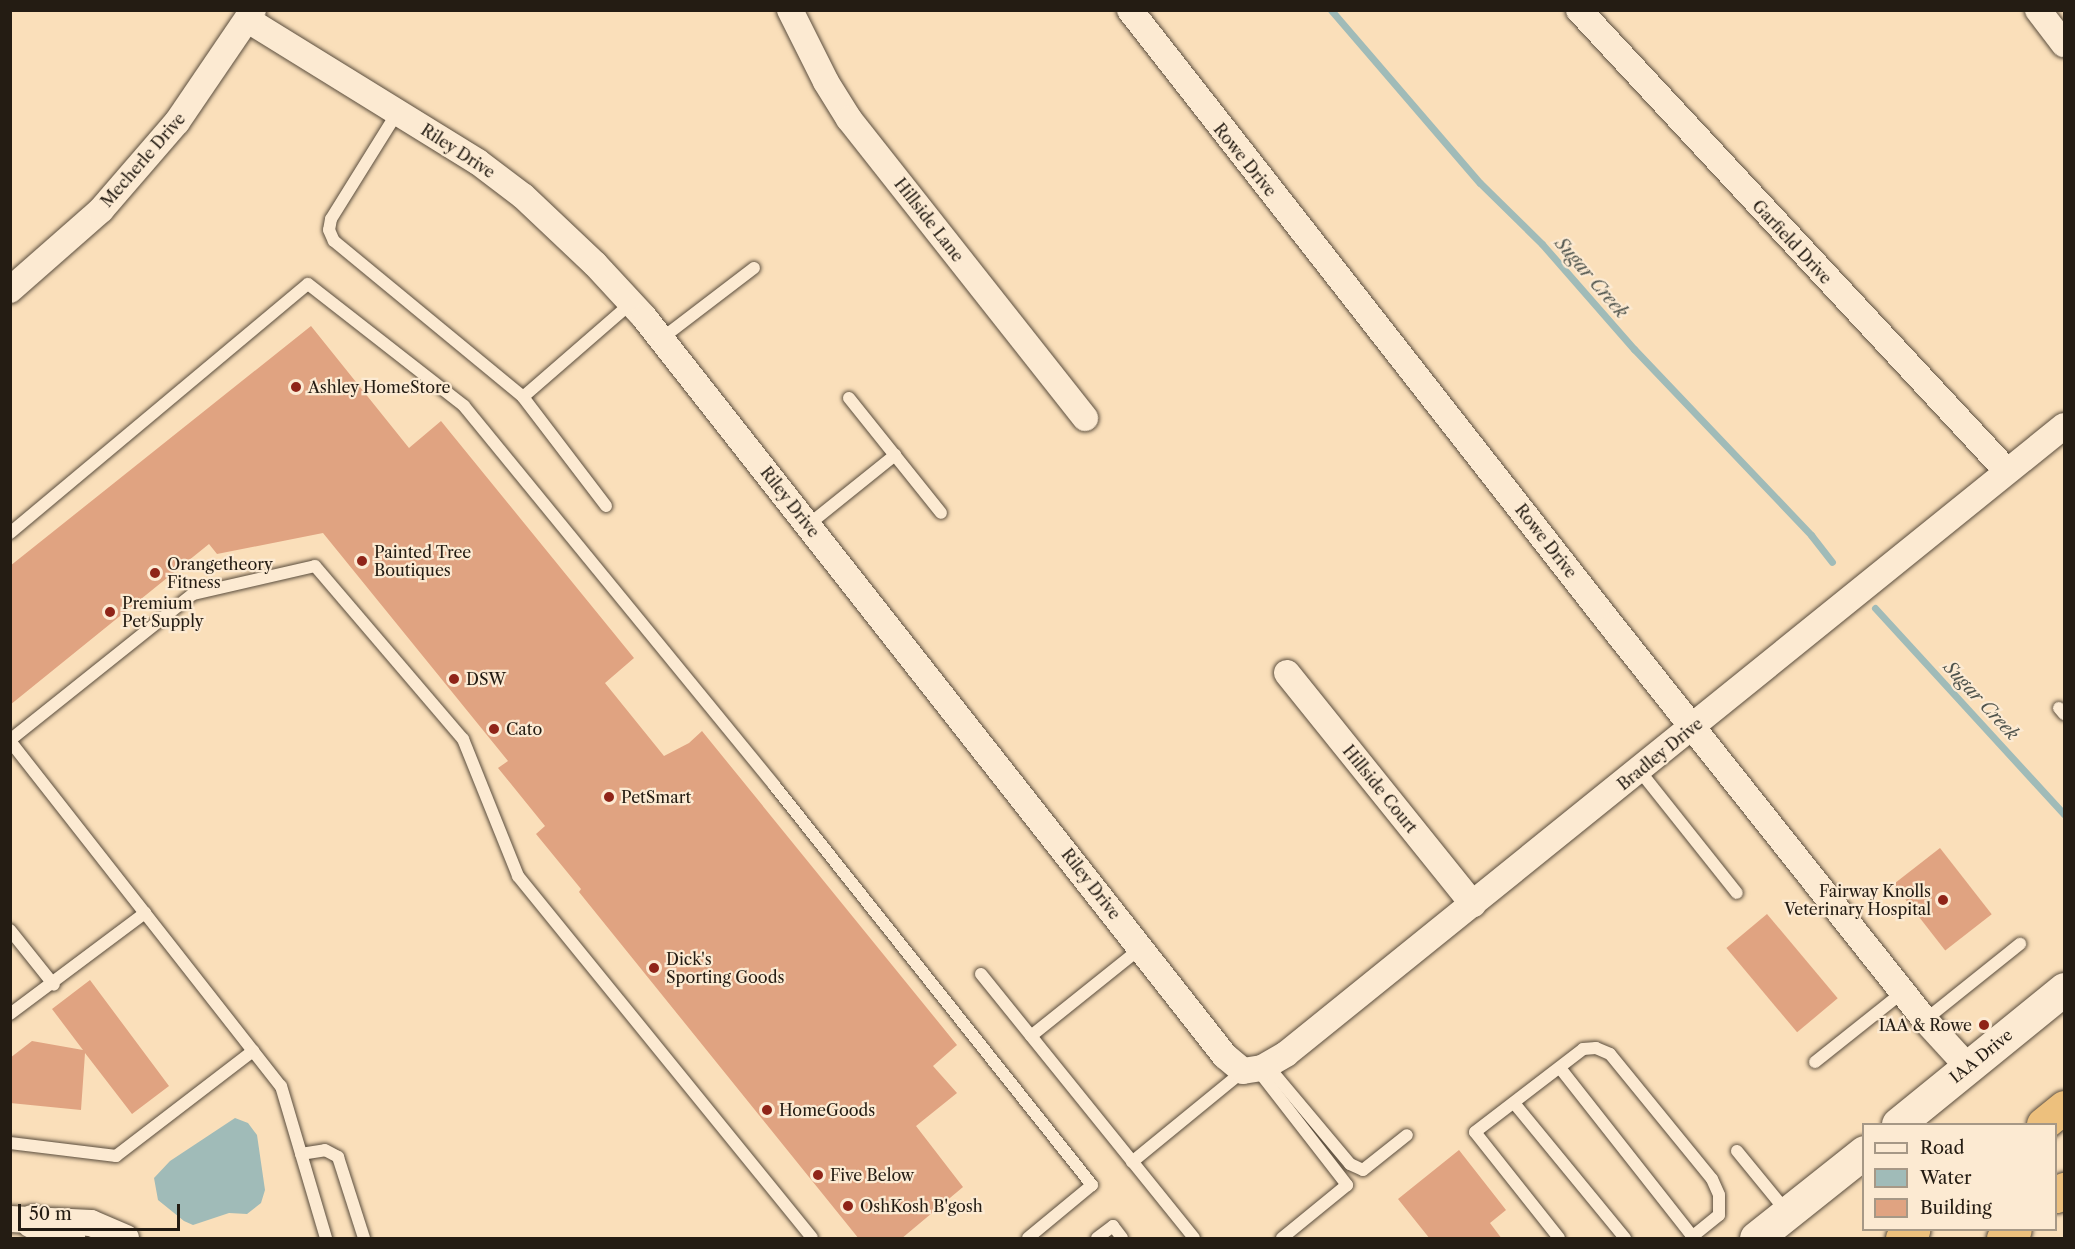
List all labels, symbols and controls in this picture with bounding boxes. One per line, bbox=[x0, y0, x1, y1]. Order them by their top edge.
street label: Mecherle Drive bbox=[97, 109, 189, 211]
street label: Riley Drive bbox=[417, 120, 499, 182]
street label: Rowe Drive bbox=[1210, 120, 1280, 200]
street label: Hillside Lane bbox=[890, 174, 968, 266]
street label: Garfield Drive bbox=[1748, 196, 1836, 288]
water label: Sugar Creek bbox=[1550, 233, 1632, 323]
place label: Ashley HomeStore bbox=[308, 377, 451, 397]
marker: Ashley HomeStore bbox=[289, 380, 303, 394]
street label: Riley Drive bbox=[756, 463, 824, 541]
street label: Rowe Drive bbox=[1511, 500, 1581, 582]
place label: Painted Tree Boutiques bbox=[374, 542, 472, 580]
place label: Orangetheory Fitness bbox=[167, 554, 273, 592]
marker: Painted Tree Boutiques bbox=[355, 554, 369, 568]
marker: Orangetheory Fitness bbox=[148, 566, 162, 580]
place label: Premium Pet Supply bbox=[122, 593, 204, 631]
marker: Premium Pet Supply bbox=[103, 605, 117, 619]
water label: Sugar Creek bbox=[1939, 657, 2023, 745]
place label: DSW bbox=[466, 669, 506, 689]
marker: DSW bbox=[447, 672, 461, 686]
street label: Bradley Drive bbox=[1614, 714, 1706, 794]
place label: Cato bbox=[506, 719, 542, 739]
marker: Cato bbox=[487, 722, 501, 736]
street label: Hillside Court bbox=[1339, 741, 1421, 837]
place label: PetSmart bbox=[621, 787, 691, 807]
marker: PetSmart bbox=[602, 790, 616, 804]
street label: Riley Drive bbox=[1057, 845, 1125, 923]
place label: Fairway Knolls Veterinary Hospital bbox=[1784, 881, 1931, 919]
marker: Fairway Knolls Veterinary Hospital bbox=[1936, 893, 1950, 907]
place label: Dick's Sporting Goods bbox=[666, 949, 784, 987]
marker: Dick's Sporting Goods bbox=[647, 961, 661, 975]
place label: IAA & Rowe bbox=[1878, 1015, 1972, 1035]
marker: IAA & Rowe bbox=[1977, 1018, 1991, 1032]
street label: IAA Drive bbox=[1946, 1025, 2016, 1087]
place label: HomeGoods bbox=[779, 1100, 875, 1120]
marker: HomeGoods bbox=[760, 1103, 774, 1117]
legend bbox=[1862, 1123, 2057, 1231]
text: Road bbox=[1920, 1137, 1965, 1159]
place label: Five Below bbox=[830, 1165, 914, 1185]
text: Water bbox=[1920, 1167, 1972, 1189]
marker: Five Below bbox=[811, 1168, 825, 1182]
scale bar bbox=[21, 1192, 183, 1230]
place label: OshKosh B'gosh bbox=[860, 1196, 983, 1216]
text: Building bbox=[1920, 1197, 1992, 1219]
marker: OshKosh B'gosh bbox=[841, 1199, 855, 1213]
text: 50 m bbox=[29, 1203, 72, 1225]

